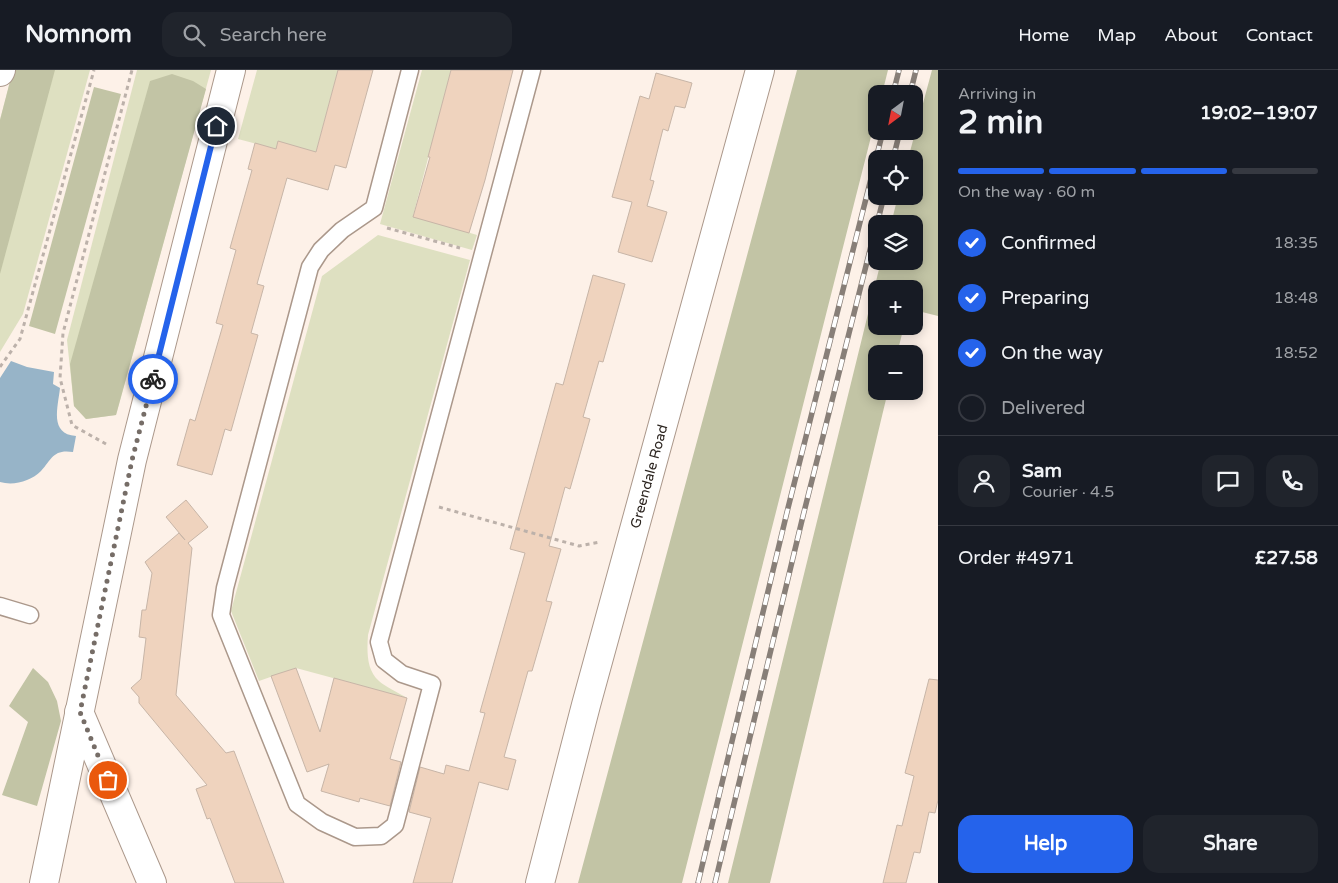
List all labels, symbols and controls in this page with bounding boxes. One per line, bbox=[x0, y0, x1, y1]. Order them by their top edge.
search box bbox=[162, 12, 512, 57]
text: Nomnom bbox=[25, 20, 132, 49]
icon: search bbox=[180, 21, 208, 49]
text: Search here bbox=[220, 24, 327, 46]
text: Home bbox=[1018, 24, 1069, 46]
text: Map bbox=[1097, 24, 1136, 46]
text: About bbox=[1164, 24, 1218, 46]
text: Contact bbox=[1246, 24, 1313, 46]
text: Arriving in bbox=[958, 84, 1036, 104]
north arrow bbox=[868, 85, 922, 140]
map controls bbox=[868, 85, 923, 400]
text: 19:02–19:07 bbox=[1200, 102, 1318, 124]
text: 2 min bbox=[958, 104, 1043, 142]
pin bbox=[195, 105, 237, 147]
icon: home bbox=[202, 112, 230, 140]
button: locate bbox=[868, 150, 923, 205]
text: On the way · 60 m bbox=[958, 182, 1095, 202]
button: layers bbox=[868, 215, 923, 270]
icon: check bbox=[958, 229, 986, 257]
text: Confirmed bbox=[1001, 232, 1096, 254]
text: 18:35 bbox=[1274, 233, 1318, 253]
button: + bbox=[868, 280, 923, 335]
icon: check bbox=[958, 284, 986, 312]
text: Preparing bbox=[1001, 287, 1090, 309]
text: 18:48 bbox=[1274, 288, 1318, 308]
icon: check bbox=[958, 339, 986, 367]
text: On the way bbox=[1001, 342, 1103, 364]
text: 18:52 bbox=[1274, 343, 1318, 363]
button: − bbox=[868, 345, 923, 400]
courier bbox=[128, 354, 178, 404]
icon: bike bbox=[139, 365, 167, 393]
text: Delivered bbox=[1001, 397, 1086, 419]
street label: Greendale Road bbox=[627, 422, 672, 530]
button: person bbox=[958, 455, 1010, 507]
button: chat bbox=[1202, 455, 1254, 507]
button: phone bbox=[1266, 455, 1318, 507]
text: Sam bbox=[1022, 460, 1062, 482]
text: Courier · 4.5 bbox=[1022, 482, 1114, 502]
text: Order #4971 bbox=[958, 547, 1075, 569]
text: £27.58 bbox=[1255, 547, 1318, 569]
pin bbox=[87, 759, 129, 801]
icon: bag bbox=[94, 766, 122, 794]
button: Help bbox=[958, 815, 1133, 873]
button: Share bbox=[1143, 815, 1318, 873]

